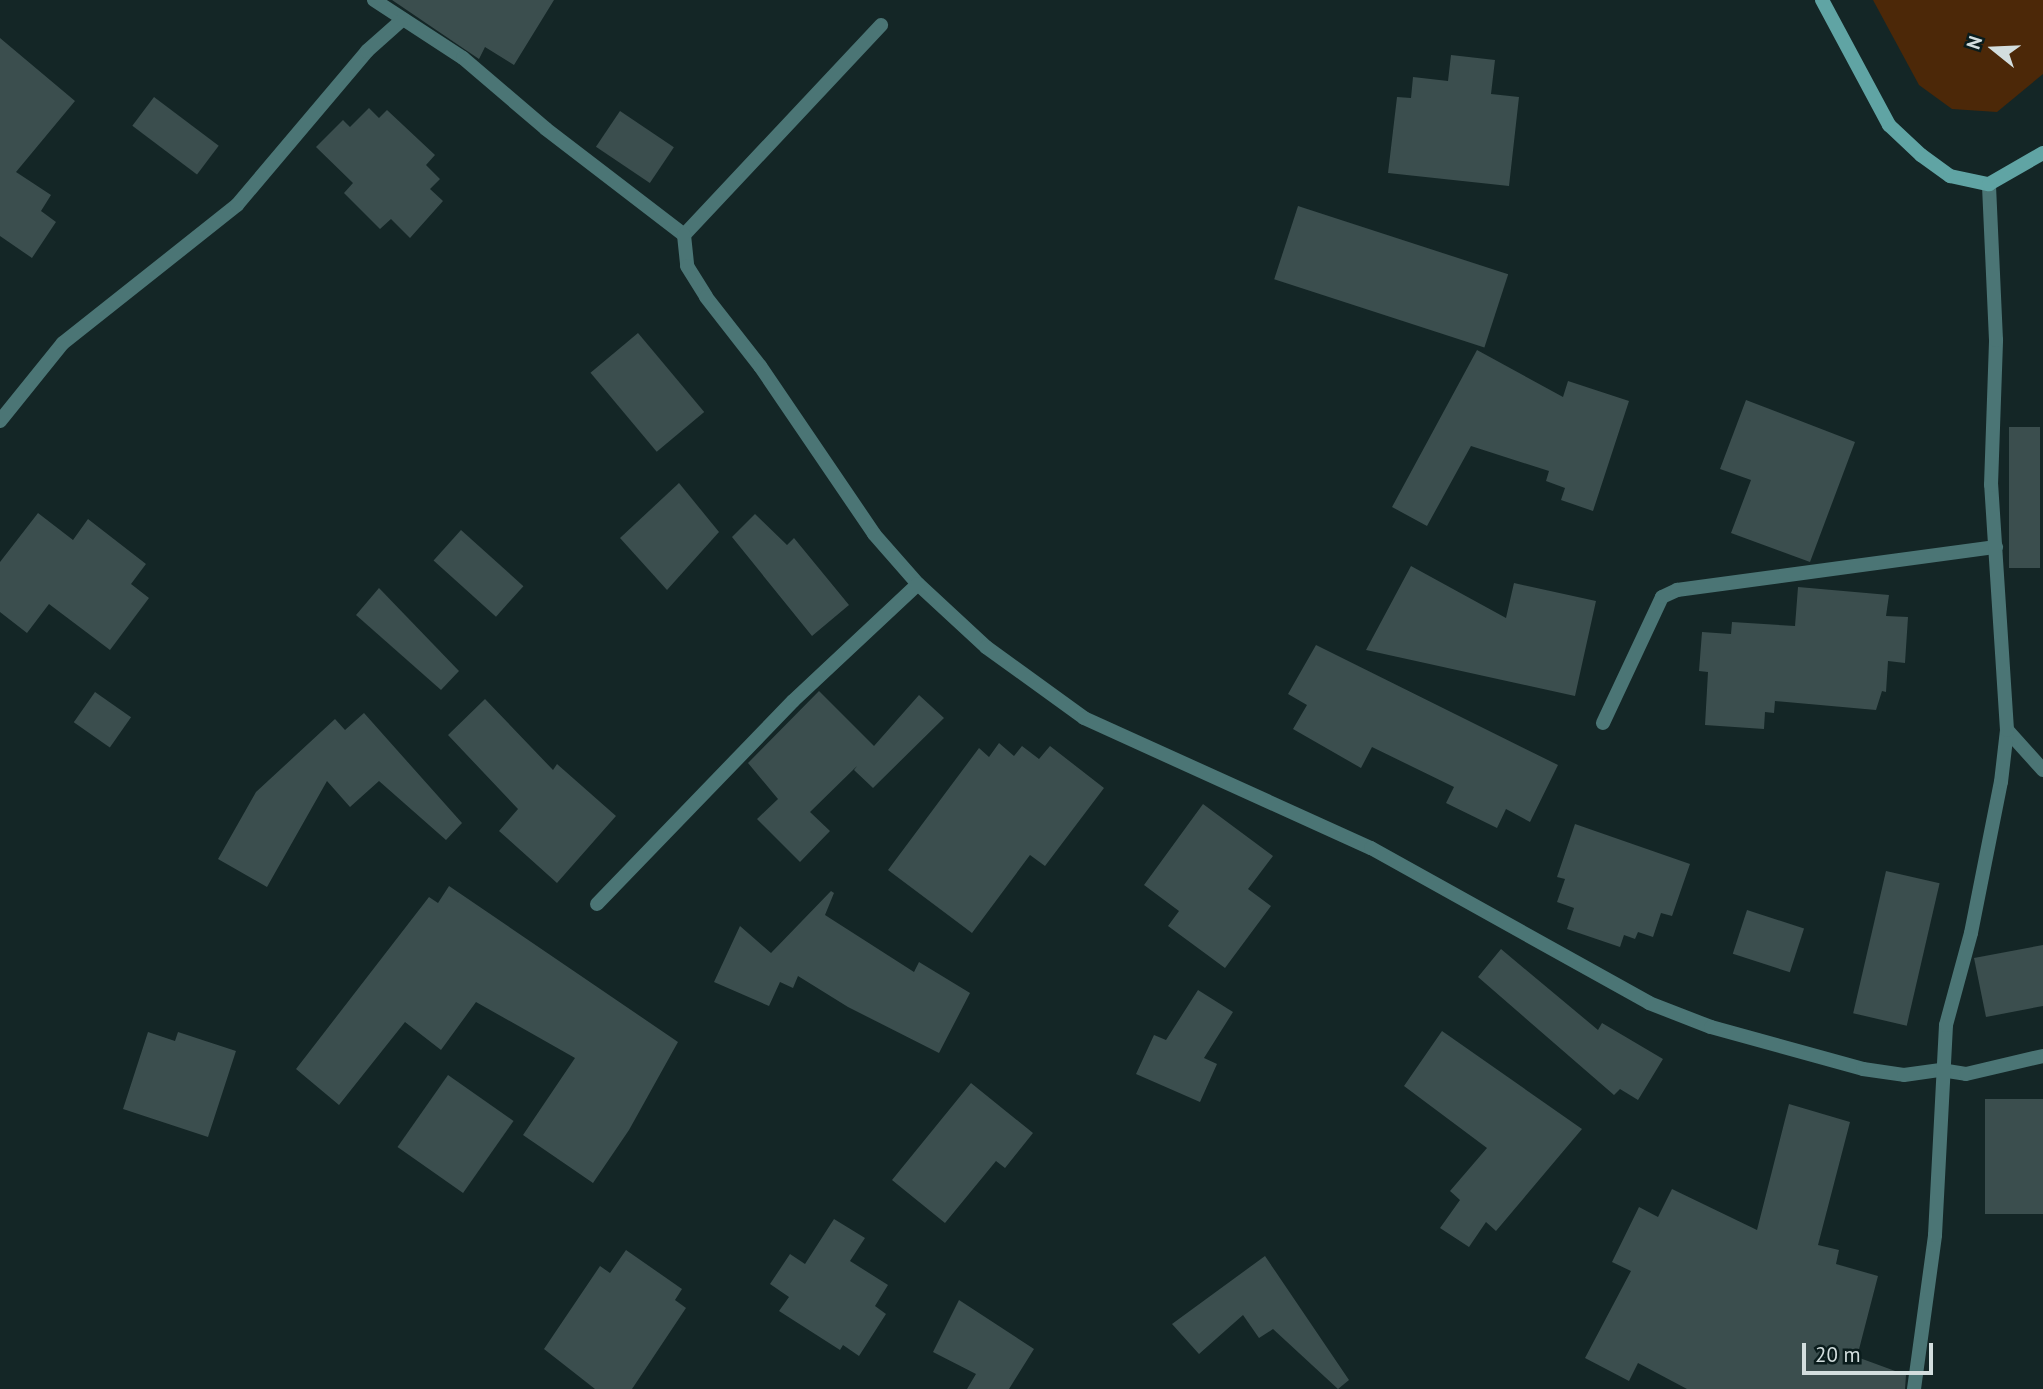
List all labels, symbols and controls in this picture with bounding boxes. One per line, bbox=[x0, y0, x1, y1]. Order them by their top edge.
north arrow bbox=[1959, 14, 2029, 84]
text: N bbox=[1961, 33, 1987, 52]
scale bar bbox=[1805, 1330, 1936, 1374]
text: 20 m bbox=[1815, 1341, 1861, 1368]

